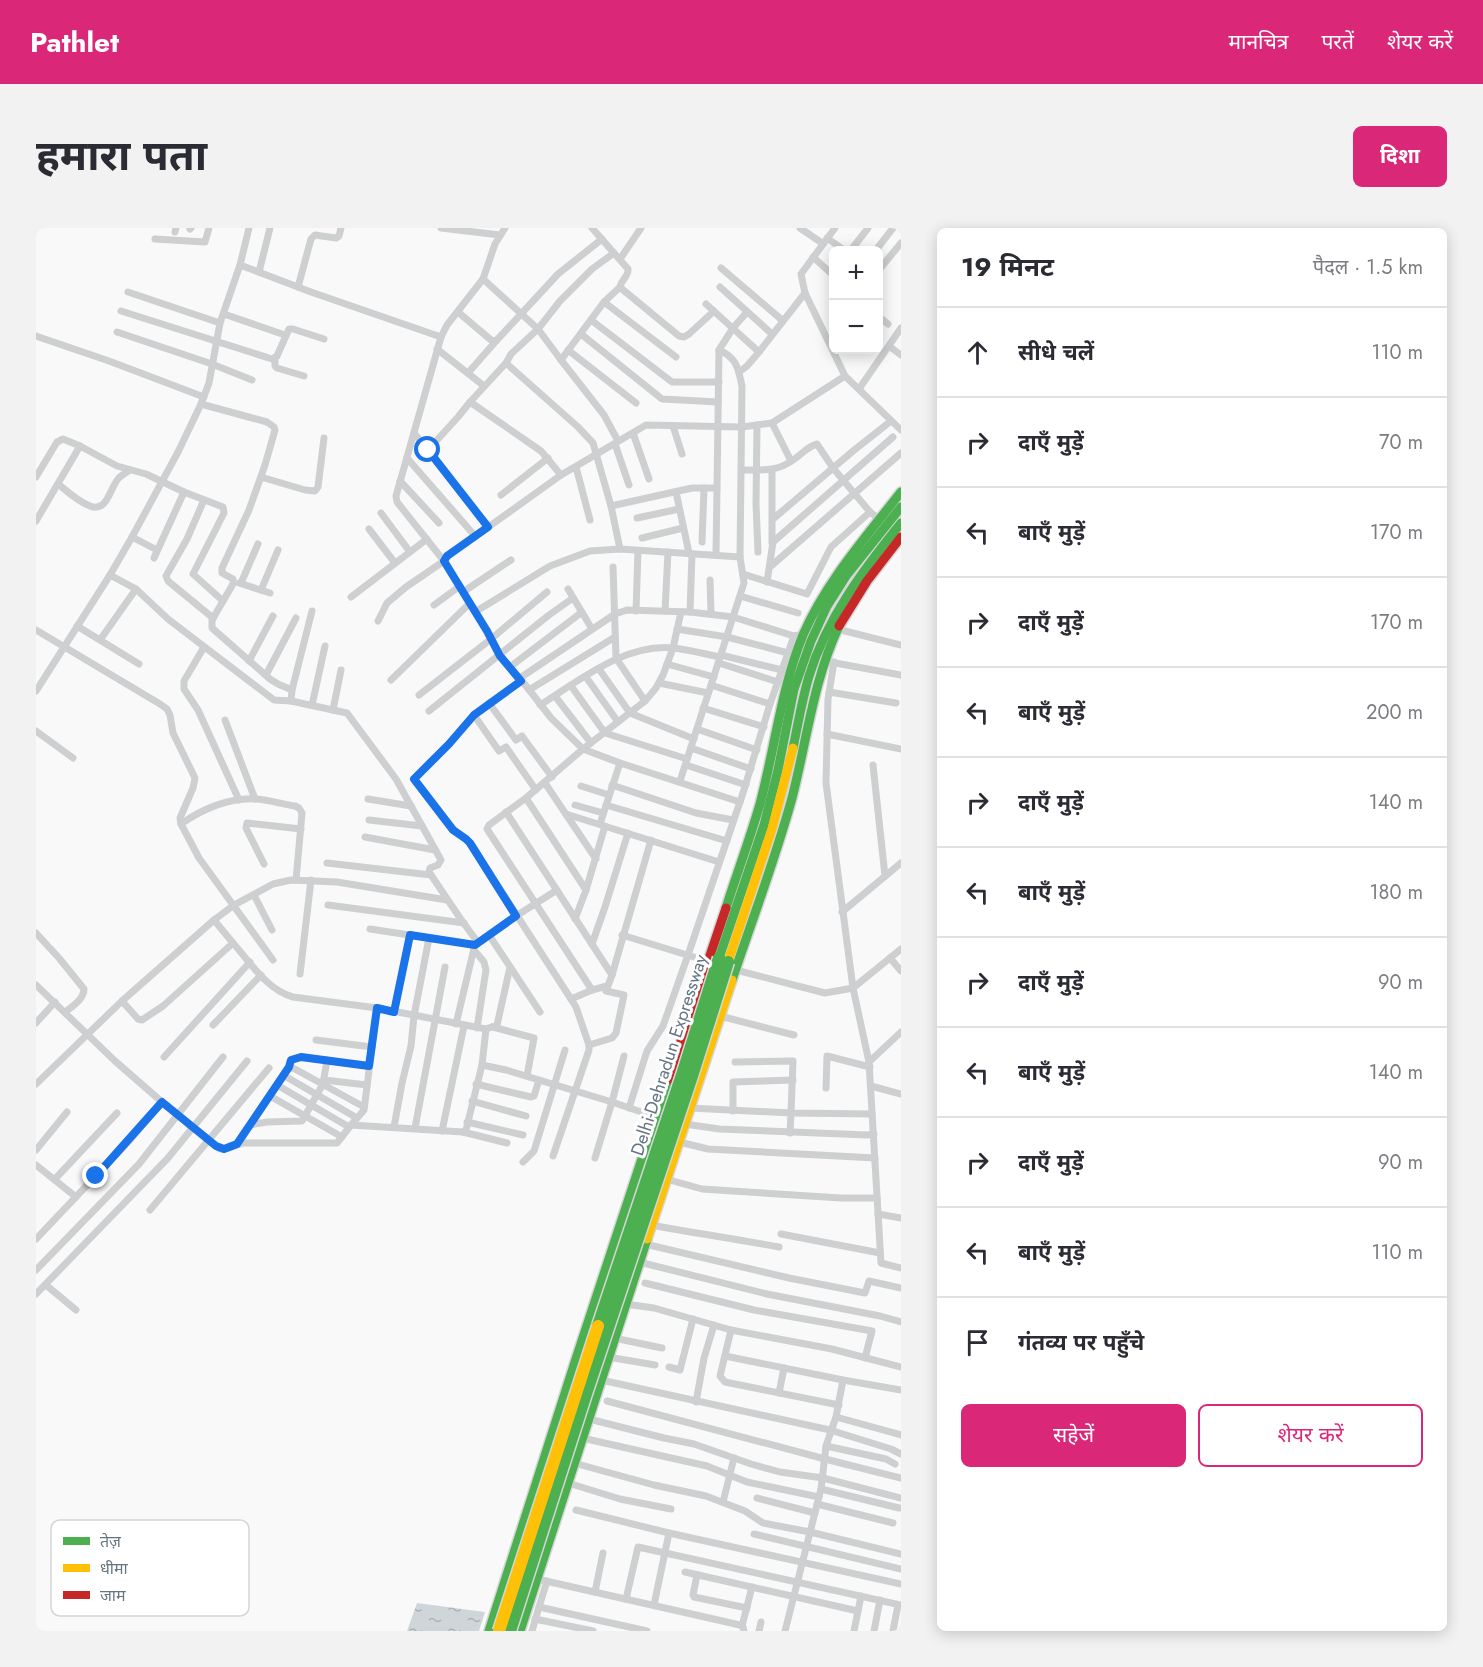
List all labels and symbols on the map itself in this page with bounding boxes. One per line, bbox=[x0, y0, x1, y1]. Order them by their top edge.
route start bbox=[414, 436, 440, 462]
street label: Delhi-Dehradun Expressway bbox=[624, 951, 714, 1159]
route end bbox=[82, 1162, 108, 1188]
legend bbox=[51, 1520, 249, 1616]
text: तेज़ bbox=[100, 1530, 122, 1553]
text: धीमा bbox=[100, 1557, 129, 1580]
text: जाम bbox=[100, 1584, 126, 1607]

